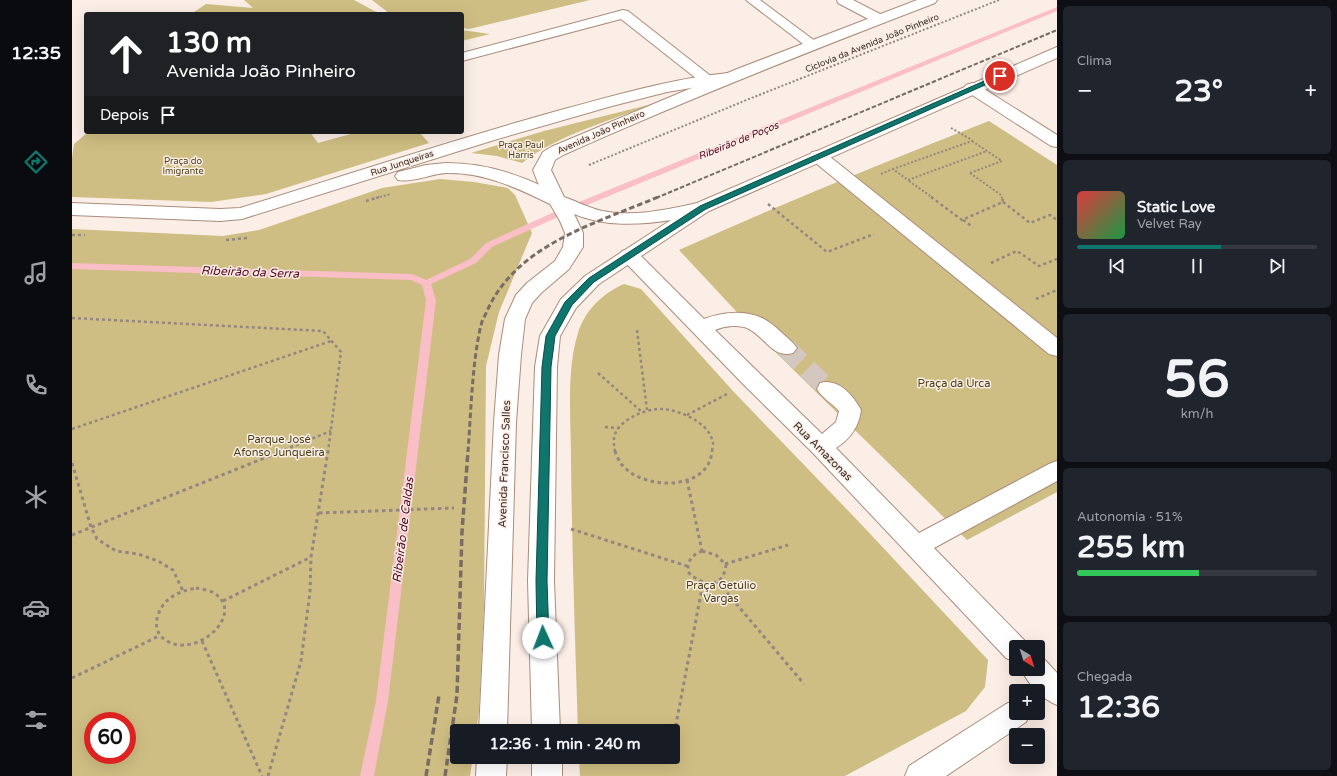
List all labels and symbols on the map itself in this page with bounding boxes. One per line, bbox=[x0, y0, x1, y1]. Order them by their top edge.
street label: Ciclovia da Avenida João Pinheiro bbox=[804, 11, 941, 75]
pin bbox=[983, 59, 1017, 93]
street label: Avenida João Pinheiro bbox=[556, 108, 647, 157]
water label: Ribeirão de Poços bbox=[696, 119, 781, 163]
park label: Praça Paul Harris bbox=[498, 140, 544, 161]
street label: Rua Junqueiras bbox=[369, 148, 435, 179]
park label: Praça do Imigrante bbox=[162, 156, 204, 177]
water label: Ribeirão da Serra bbox=[201, 263, 300, 281]
park label: Praça da Urca bbox=[918, 377, 990, 390]
street label: Avenida Francisco Salles bbox=[496, 400, 513, 528]
street label: Rua Amazonas bbox=[790, 419, 855, 484]
park label: Parque José Afonso Junqueira bbox=[233, 433, 325, 459]
water label: Ribeirão de Caldas bbox=[390, 475, 417, 584]
park label: Praça Getúlio Vargas bbox=[686, 579, 756, 605]
position arrow bbox=[522, 617, 564, 659]
north arrow bbox=[1009, 640, 1045, 676]
speed limit sign: 60 bbox=[84, 712, 136, 764]

